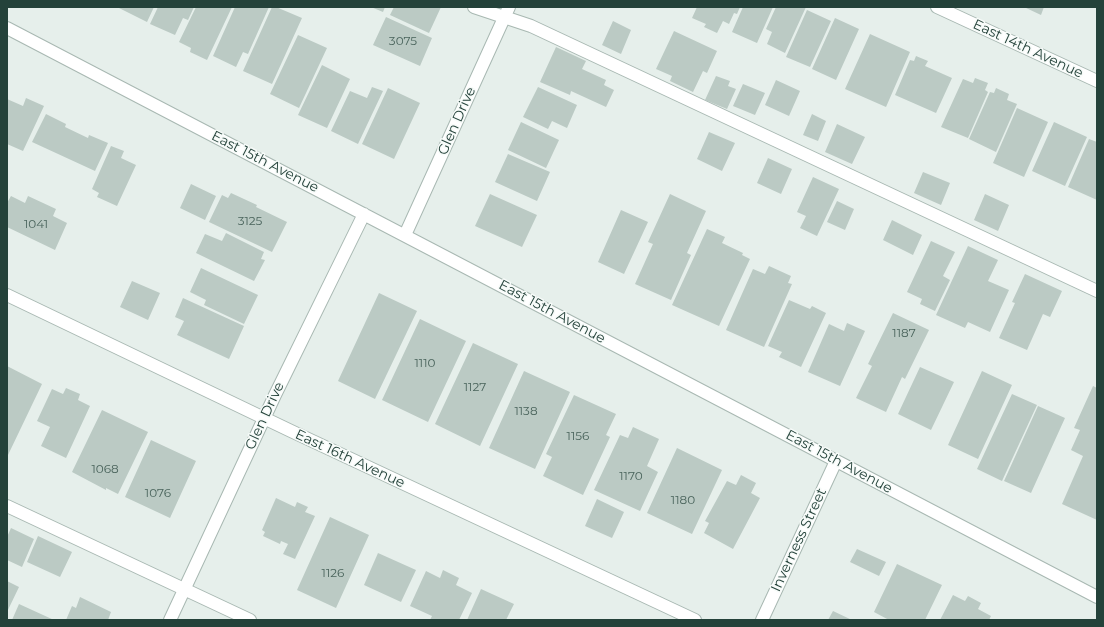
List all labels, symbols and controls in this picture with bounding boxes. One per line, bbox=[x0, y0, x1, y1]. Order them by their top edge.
street label: East 14th Avenue bbox=[970, 16, 1086, 82]
house number: 3075 bbox=[389, 34, 417, 48]
street label: Glen Drive bbox=[435, 84, 479, 158]
street label: East 15th Avenue bbox=[208, 128, 322, 196]
house number: 3125 bbox=[238, 214, 262, 228]
house number: 1041 bbox=[24, 217, 48, 231]
street label: East 15th Avenue bbox=[496, 277, 608, 347]
house number: 1187 bbox=[892, 326, 916, 340]
house number: 1110 bbox=[415, 356, 435, 370]
street label: Glen Drive bbox=[242, 379, 288, 453]
house number: 1127 bbox=[464, 380, 486, 394]
house number: 1138 bbox=[514, 404, 538, 418]
street label: East 16th Avenue bbox=[293, 426, 407, 492]
street label: East 15th Avenue bbox=[783, 427, 895, 497]
house number: 1156 bbox=[567, 429, 589, 443]
house number: 1068 bbox=[91, 462, 119, 476]
house number: 1170 bbox=[619, 469, 643, 483]
street label: Inverness Street bbox=[768, 485, 830, 595]
house number: 1076 bbox=[145, 486, 171, 500]
house number: 1180 bbox=[671, 493, 695, 507]
house number: 1126 bbox=[322, 566, 344, 580]

